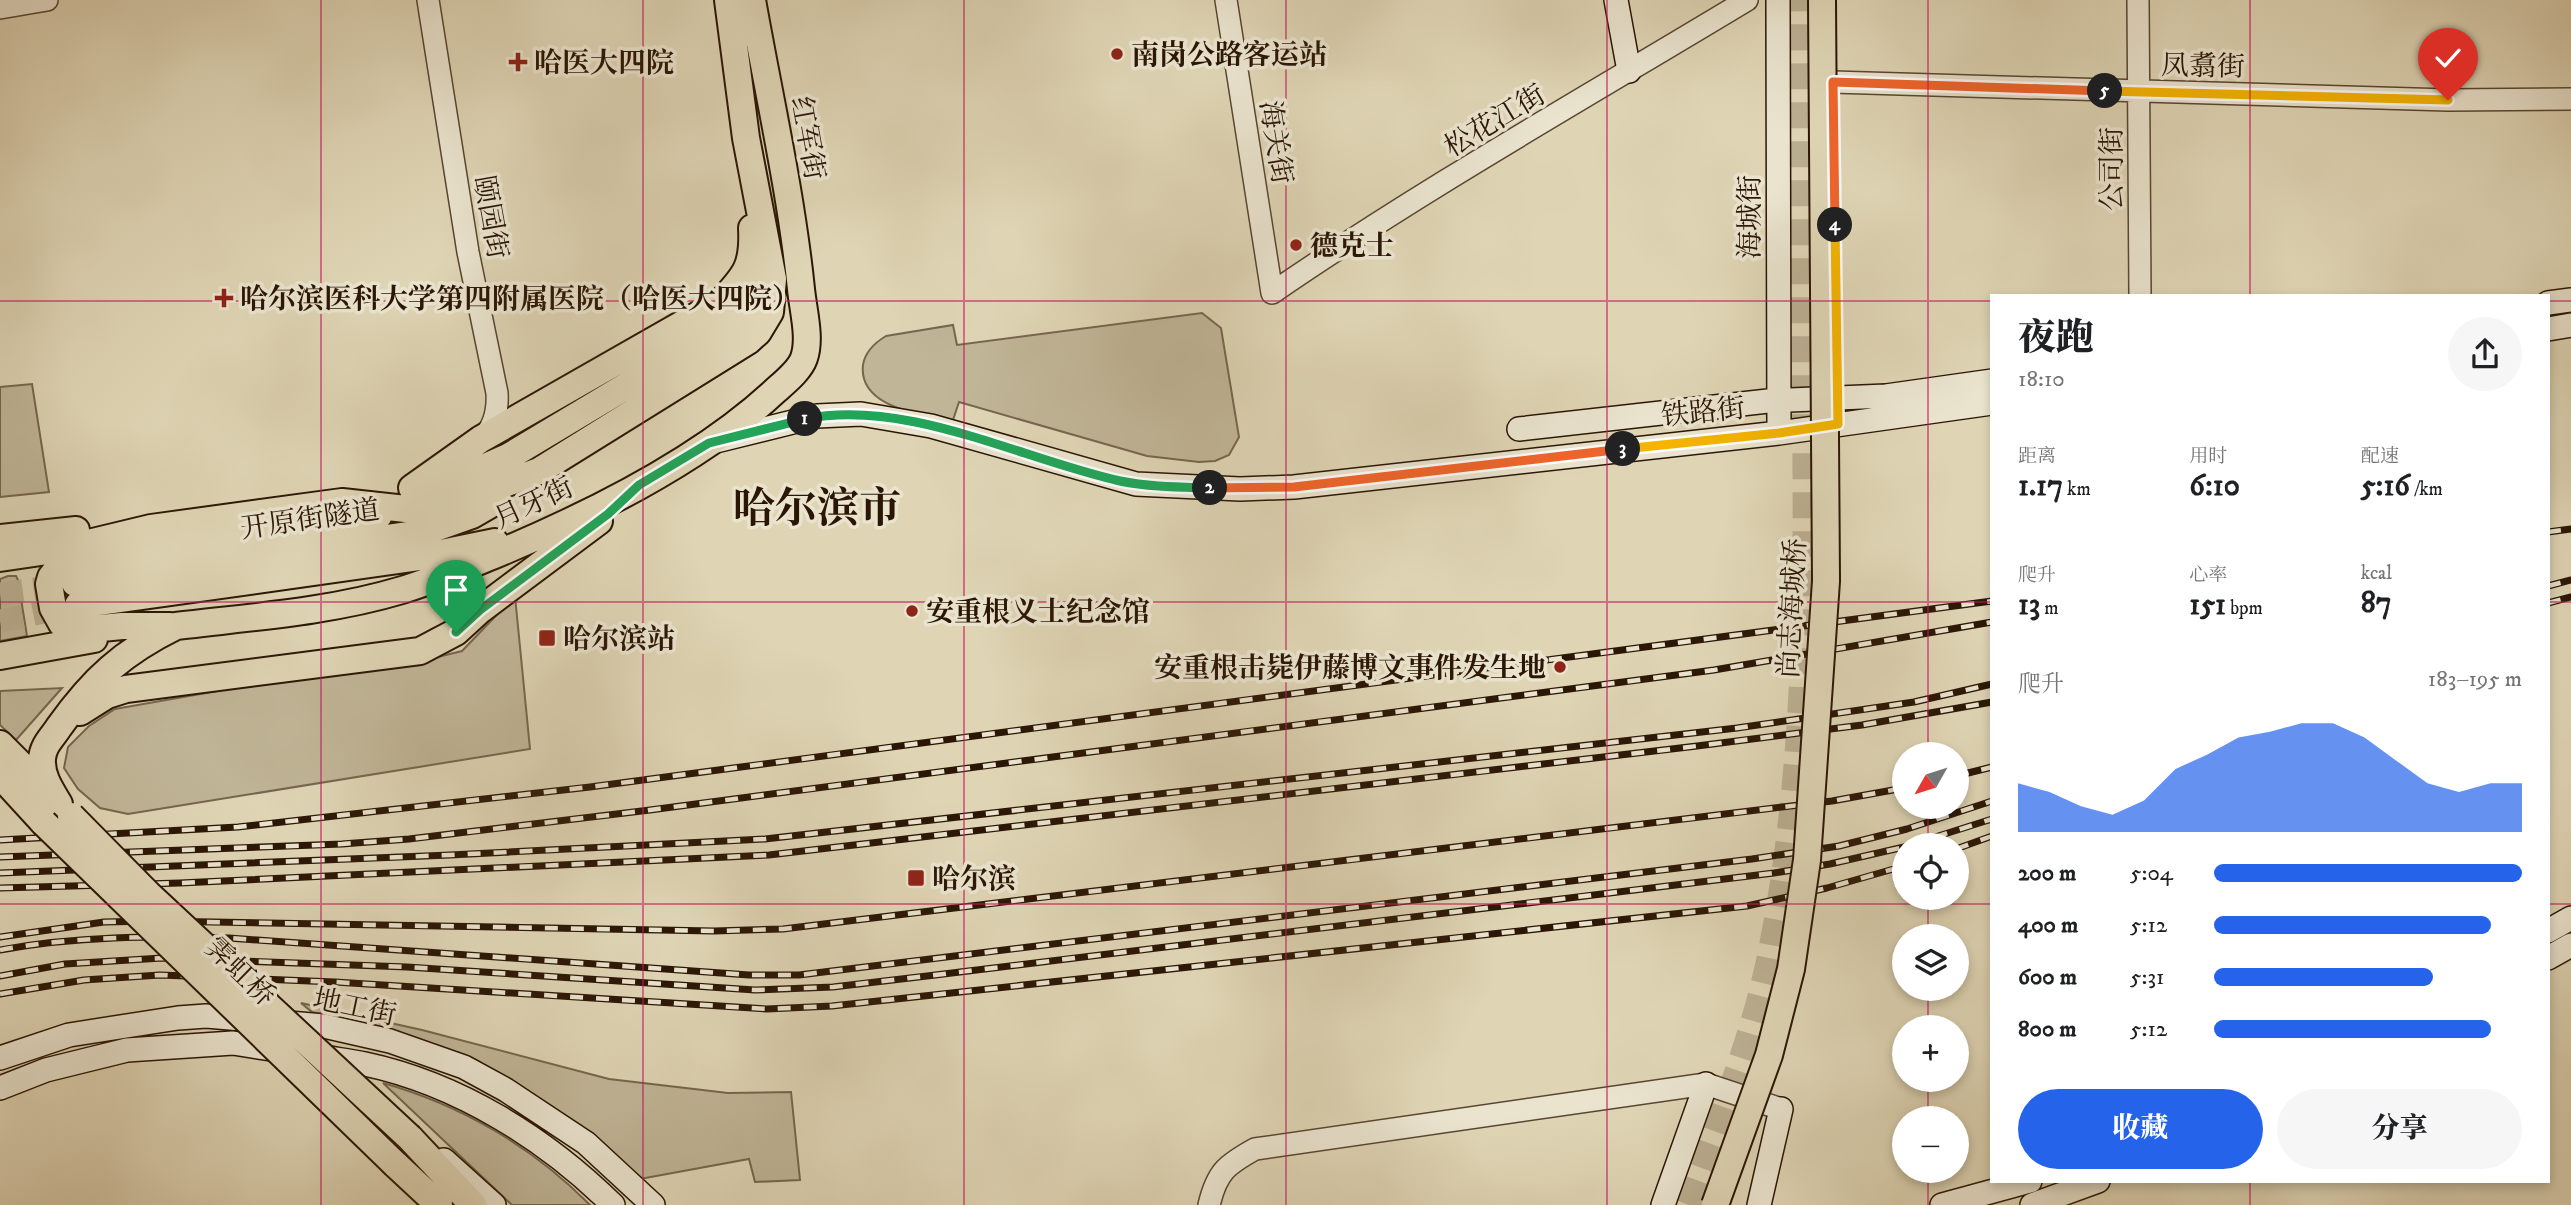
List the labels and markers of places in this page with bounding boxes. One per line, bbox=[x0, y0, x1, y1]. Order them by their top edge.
pin bbox=[2418, 28, 2478, 100]
place label: 南岗公路客运站 bbox=[1131, 38, 1327, 73]
place label: 哈医大四院 bbox=[534, 46, 674, 81]
marker: 南岗公路客运站 bbox=[1109, 46, 1125, 62]
marker: 哈医大四院 bbox=[508, 52, 528, 72]
pin: 5 bbox=[2088, 74, 2122, 108]
pin: 4 bbox=[1818, 208, 1853, 243]
place label: 德克士 bbox=[1310, 229, 1394, 264]
marker: 德克士 bbox=[1288, 237, 1304, 253]
place label: 哈尔滨医科大学第四附属医院（哈医大四院） bbox=[240, 282, 800, 317]
marker: 哈尔滨医科大学第四附属医院（哈医大四院） bbox=[214, 288, 234, 308]
pin: 1 bbox=[788, 402, 822, 436]
pin: 3 bbox=[1606, 432, 1640, 466]
pin: 2 bbox=[1192, 470, 1228, 505]
pin bbox=[426, 560, 486, 632]
place label: 安重根义士纪念馆 bbox=[926, 595, 1150, 630]
marker: 安重根义士纪念馆 bbox=[904, 603, 920, 619]
place label: 哈尔滨站 bbox=[563, 622, 675, 657]
marker: 哈尔滨站 bbox=[537, 628, 557, 648]
place label: 安重根击毙伊藤博文事件发生地 bbox=[1154, 651, 1546, 686]
marker: 安重根击毙伊藤博文事件发生地 bbox=[1552, 659, 1568, 675]
place label: 哈尔滨 bbox=[932, 862, 1016, 897]
marker: 哈尔滨 bbox=[906, 868, 926, 888]

